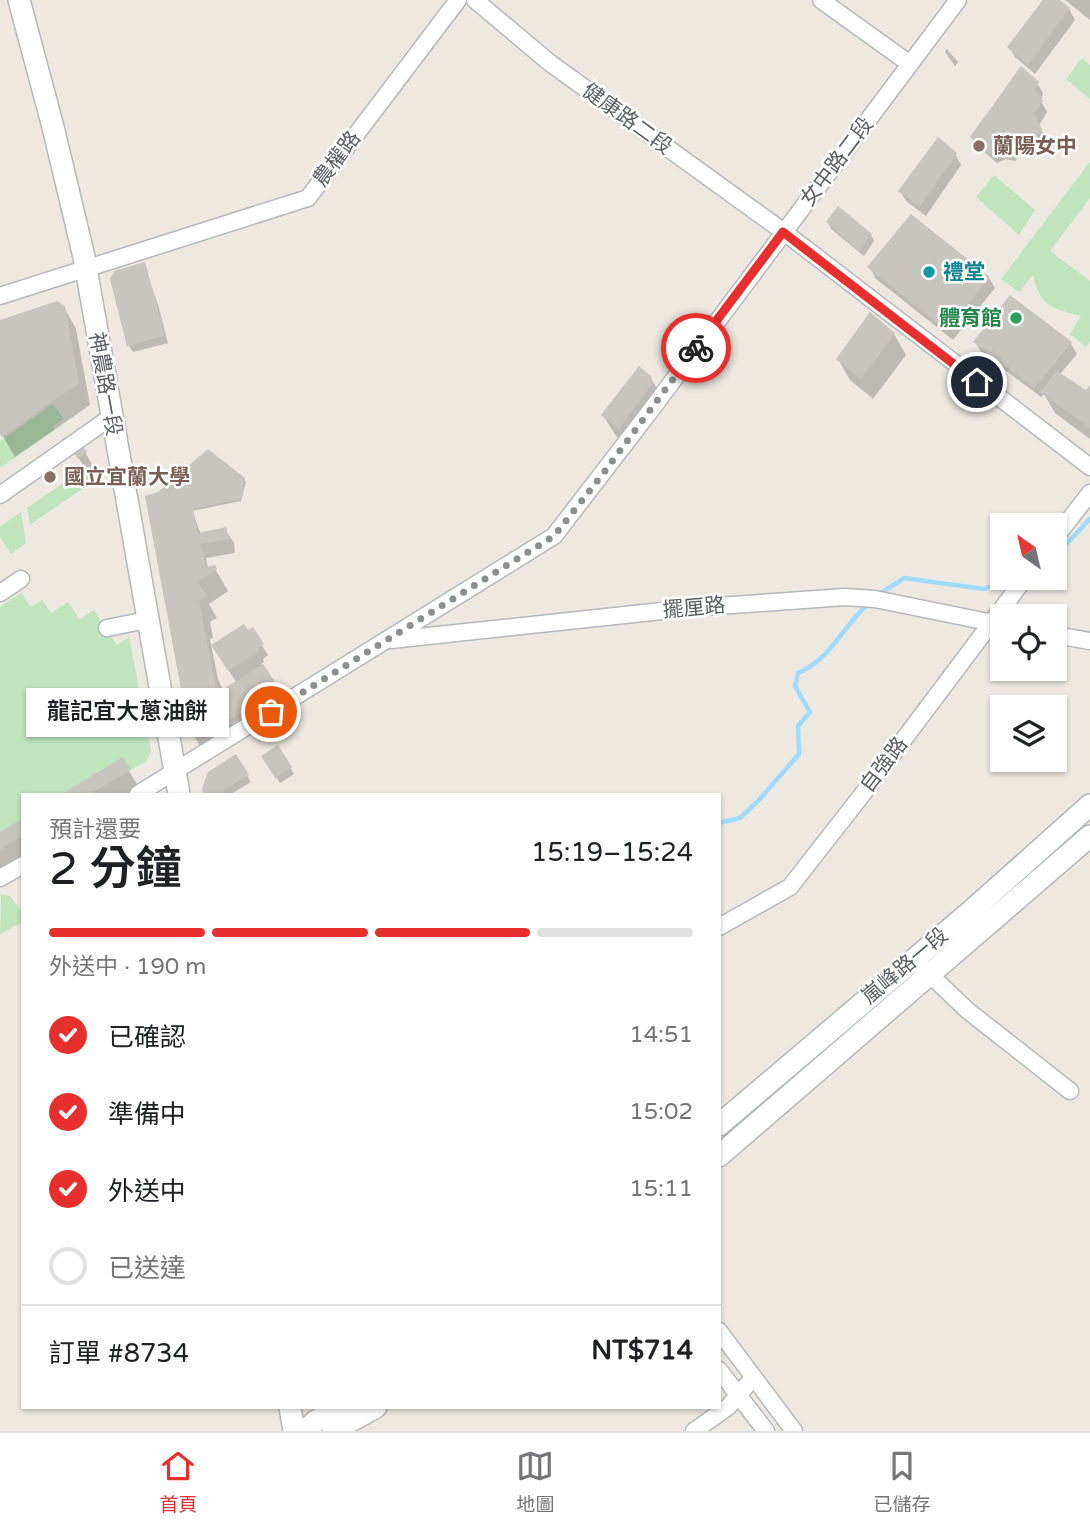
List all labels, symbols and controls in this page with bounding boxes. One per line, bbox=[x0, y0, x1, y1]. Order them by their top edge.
street label: 健康路二段 bbox=[577, 78, 677, 160]
street label: 女中路二段 bbox=[795, 113, 879, 211]
street label: 農權路 bbox=[308, 126, 366, 192]
place label: 蘭陽女中 bbox=[993, 134, 1077, 159]
marker: 蘭陽女中 bbox=[971, 138, 987, 154]
place label: 禮堂 bbox=[943, 260, 985, 285]
marker: 禮堂 bbox=[921, 264, 937, 280]
place label: 體育館 bbox=[939, 306, 1002, 331]
marker: 體育館 bbox=[1008, 310, 1024, 326]
courier bbox=[661, 313, 731, 383]
icon: bike bbox=[677, 329, 715, 367]
street label: 神農路一段 bbox=[84, 330, 126, 438]
pin bbox=[947, 352, 1007, 412]
icon: home bbox=[958, 363, 996, 401]
place label: 國立宜蘭大學 bbox=[64, 465, 190, 490]
marker: 國立宜蘭大學 bbox=[42, 469, 58, 485]
north arrow bbox=[990, 513, 1068, 590]
map controls bbox=[990, 513, 1067, 772]
street label: 擺厘路 bbox=[662, 593, 726, 623]
button: locate bbox=[990, 604, 1067, 681]
pin bbox=[241, 682, 301, 742]
callout: 龍記宜大蔥油餅 bbox=[26, 688, 229, 736]
icon: bag bbox=[252, 693, 290, 731]
button: layers bbox=[990, 695, 1067, 772]
text: 龍記宜大蔥油餅 bbox=[47, 698, 208, 726]
street label: 自強路 bbox=[855, 732, 913, 798]
text: 預計還要 bbox=[49, 816, 141, 844]
text: 15:19–15:24 bbox=[531, 837, 693, 868]
text: 2 分鐘 bbox=[49, 842, 182, 897]
street label: 嵐峰路一段 bbox=[857, 923, 953, 1009]
text: 外送中 · 190 m bbox=[49, 953, 206, 981]
icon: check bbox=[49, 1016, 87, 1054]
text: 14:51 bbox=[629, 1021, 693, 1049]
text: 已確認 bbox=[108, 1022, 186, 1053]
icon: check bbox=[49, 1093, 87, 1131]
text: 15:02 bbox=[629, 1098, 693, 1126]
text: 準備中 bbox=[108, 1099, 186, 1130]
icon: check bbox=[49, 1170, 87, 1208]
text: 15:11 bbox=[629, 1175, 693, 1203]
text: 外送中 bbox=[108, 1176, 186, 1207]
text: 已送達 bbox=[108, 1253, 186, 1284]
text: NT$714 bbox=[591, 1335, 693, 1366]
text: 訂單 #8734 bbox=[49, 1338, 189, 1369]
tab: 首頁 bbox=[159, 1447, 198, 1516]
tab: 地圖 bbox=[516, 1447, 555, 1516]
tab: 已儲存 bbox=[873, 1447, 931, 1516]

